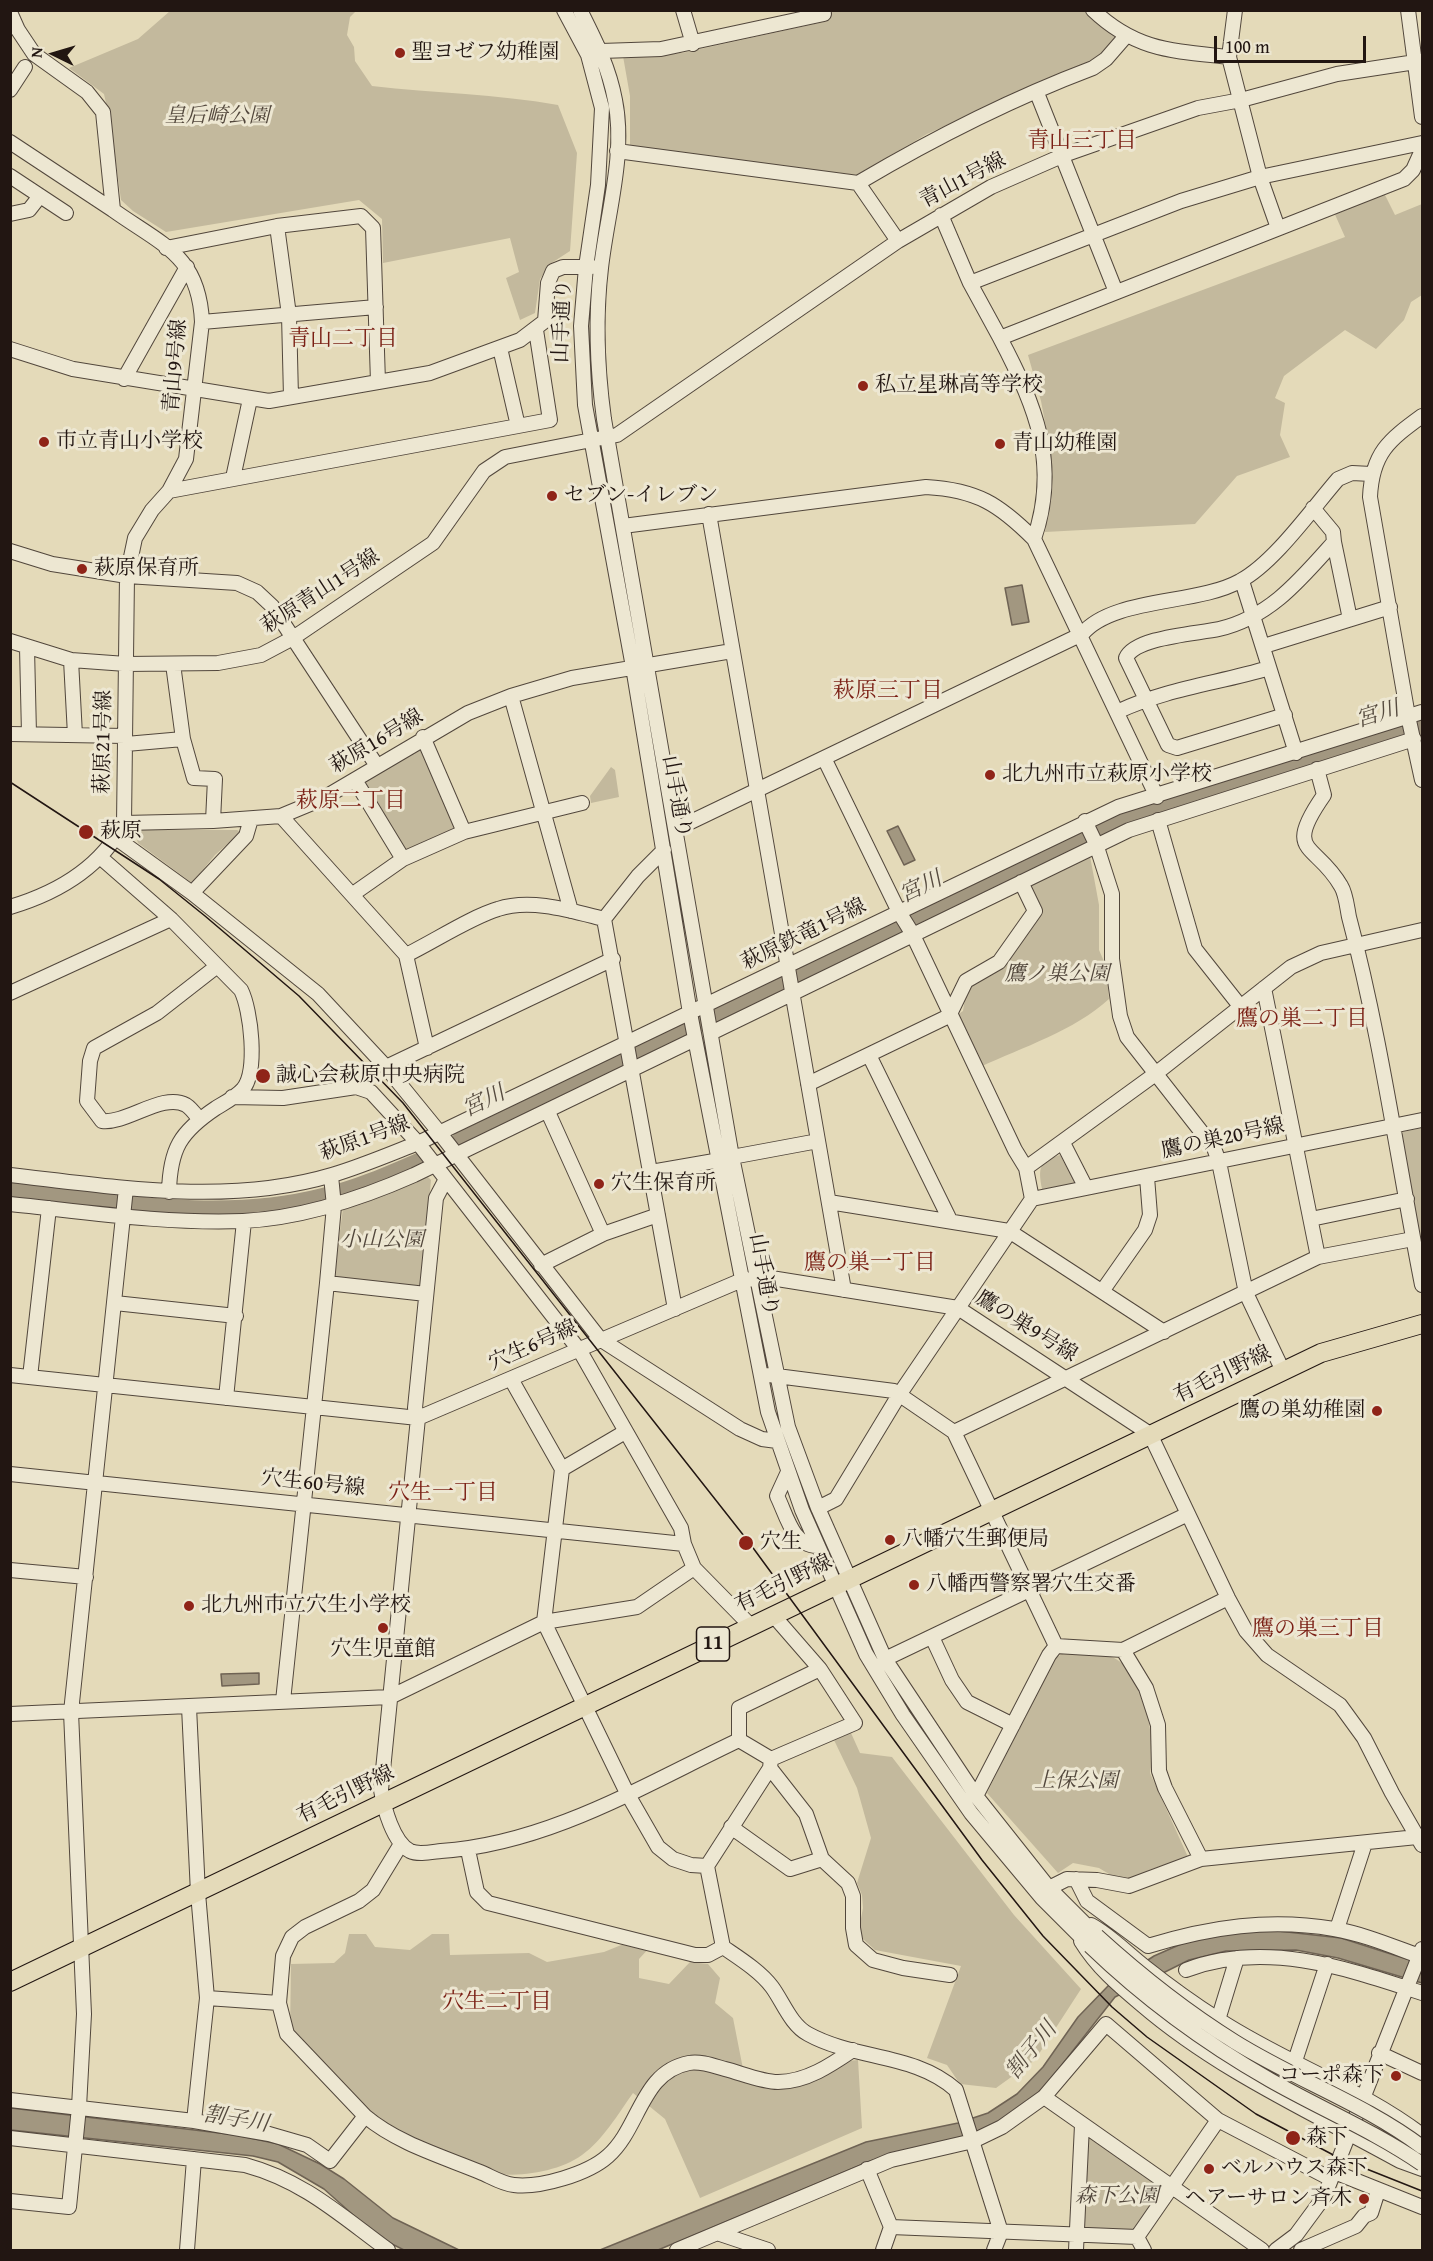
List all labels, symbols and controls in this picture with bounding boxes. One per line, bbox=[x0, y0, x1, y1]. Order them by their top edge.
north arrow bbox=[24, 24, 84, 84]
scale bar bbox=[1217, 24, 1368, 62]
text: 100 m bbox=[1225, 33, 1270, 60]
place label: 聖ヨゼフ幼稚園 bbox=[412, 40, 559, 66]
text: N bbox=[24, 46, 48, 59]
marker: 聖ヨゼフ幼稚園 bbox=[393, 46, 407, 60]
park label: 皇后崎公園 bbox=[165, 104, 269, 130]
district label: 青山三丁目 bbox=[1027, 128, 1137, 154]
street label: 青山1号線 bbox=[916, 148, 1010, 214]
street label: 山手通り bbox=[549, 279, 577, 363]
street label: 青山9号線 bbox=[159, 318, 193, 414]
district label: 青山二丁目 bbox=[288, 326, 398, 352]
place label: 私立星琳高等学校 bbox=[875, 373, 1043, 399]
marker: 私立星琳高等学校 bbox=[856, 379, 870, 393]
place label: 市立青山小学校 bbox=[56, 429, 203, 455]
place label: 青山幼稚園 bbox=[1012, 431, 1117, 457]
marker: 市立青山小学校 bbox=[37, 435, 51, 449]
marker: 青山幼稚園 bbox=[993, 437, 1007, 451]
place label: セブン-イレブン bbox=[564, 483, 718, 509]
marker: セブン-イレブン bbox=[545, 489, 559, 503]
street label: 萩原青山1号線 bbox=[257, 544, 385, 640]
place label: 萩原保育所 bbox=[94, 556, 199, 582]
marker: 萩原保育所 bbox=[75, 562, 89, 576]
district label: 萩原三丁目 bbox=[833, 678, 943, 704]
street label: 萩原21号線 bbox=[90, 690, 118, 794]
water label: 宮川 bbox=[1353, 696, 1403, 734]
street label: 萩原16号線 bbox=[326, 704, 428, 780]
street label: 山手通り bbox=[656, 753, 696, 841]
place label: 北九州市立萩原小学校 bbox=[1002, 762, 1212, 788]
marker: 北九州市立萩原小学校 bbox=[983, 768, 997, 782]
district label: 萩原二丁目 bbox=[296, 788, 406, 814]
place label: 萩原 bbox=[100, 819, 142, 845]
marker: 萩原 bbox=[77, 823, 95, 841]
water label: 宮川 bbox=[895, 866, 947, 910]
street label: 萩原鉄竜1号線 bbox=[737, 894, 871, 976]
park label: 鷹ノ巣公園 bbox=[1005, 962, 1109, 988]
district label: 鷹の巣二丁目 bbox=[1236, 1006, 1368, 1032]
place label: 誠心会萩原中央病院 bbox=[276, 1063, 465, 1089]
marker: 誠心会萩原中央病院 bbox=[254, 1067, 272, 1085]
water label: 宮川 bbox=[458, 1080, 510, 1124]
street label: 萩原1号線 bbox=[316, 1111, 414, 1167]
street label: 鷹の巣20号線 bbox=[1159, 1114, 1287, 1164]
place label: 穴生保育所 bbox=[611, 1171, 716, 1197]
marker: 穴生保育所 bbox=[592, 1177, 606, 1191]
park label: 小山公園 bbox=[340, 1228, 424, 1254]
street label: 山手通り bbox=[743, 1231, 783, 1319]
district label: 鷹の巣一丁目 bbox=[804, 1250, 936, 1276]
street label: 鷹の巣9号線 bbox=[971, 1286, 1081, 1368]
street label: 穴生6号線 bbox=[485, 1315, 581, 1377]
street label: 有毛引野線 bbox=[1170, 1341, 1276, 1409]
place label: 鷹の巣幼稚園 bbox=[1239, 1398, 1365, 1424]
marker: 鷹の巣幼稚園 bbox=[1370, 1404, 1384, 1418]
street label: 穴生60号線 bbox=[260, 1466, 366, 1502]
district label: 穴生一丁目 bbox=[388, 1480, 498, 1506]
place label: 八幡穴生郵便局 bbox=[902, 1527, 1049, 1553]
place label: 穴生 bbox=[760, 1530, 802, 1556]
marker: 八幡穴生郵便局 bbox=[883, 1533, 897, 1547]
marker: 穴生 bbox=[737, 1534, 755, 1552]
street label: 有毛引野線 bbox=[731, 1550, 837, 1618]
place label: 八幡西警察署穴生交番 bbox=[926, 1572, 1136, 1598]
marker: 八幡西警察署穴生交番 bbox=[907, 1578, 921, 1592]
place label: 北九州市立穴生小学校 bbox=[201, 1593, 411, 1619]
marker: 北九州市立穴生小学校 bbox=[182, 1599, 196, 1613]
district label: 鷹の巣三丁目 bbox=[1252, 1616, 1384, 1642]
marker: 穴生児童館 bbox=[376, 1621, 390, 1635]
road number: 11 bbox=[696, 1627, 730, 1661]
place label: 穴生児童館 bbox=[331, 1637, 435, 1663]
street label: 有毛引野線 bbox=[293, 1761, 399, 1829]
park label: 上保公園 bbox=[1034, 1769, 1118, 1795]
district label: 穴生二丁目 bbox=[442, 1989, 552, 2015]
water label: 割子川 bbox=[1001, 2017, 1063, 2085]
place label: コーポ森下 bbox=[1279, 2063, 1384, 2089]
marker: コーポ森下 bbox=[1389, 2069, 1403, 2083]
water label: 割子川 bbox=[201, 2102, 271, 2138]
place label: 森下 bbox=[1306, 2125, 1348, 2151]
marker: 森下 bbox=[1284, 2129, 1302, 2147]
place label: ベルハウス森下 bbox=[1221, 2156, 1368, 2182]
marker: ベルハウス森下 bbox=[1202, 2162, 1216, 2176]
park label: 森下公園 bbox=[1075, 2184, 1159, 2210]
place label: ヘアーサロン斉木 bbox=[1185, 2186, 1352, 2212]
marker: ヘアーサロン斉木 bbox=[1357, 2192, 1371, 2206]

